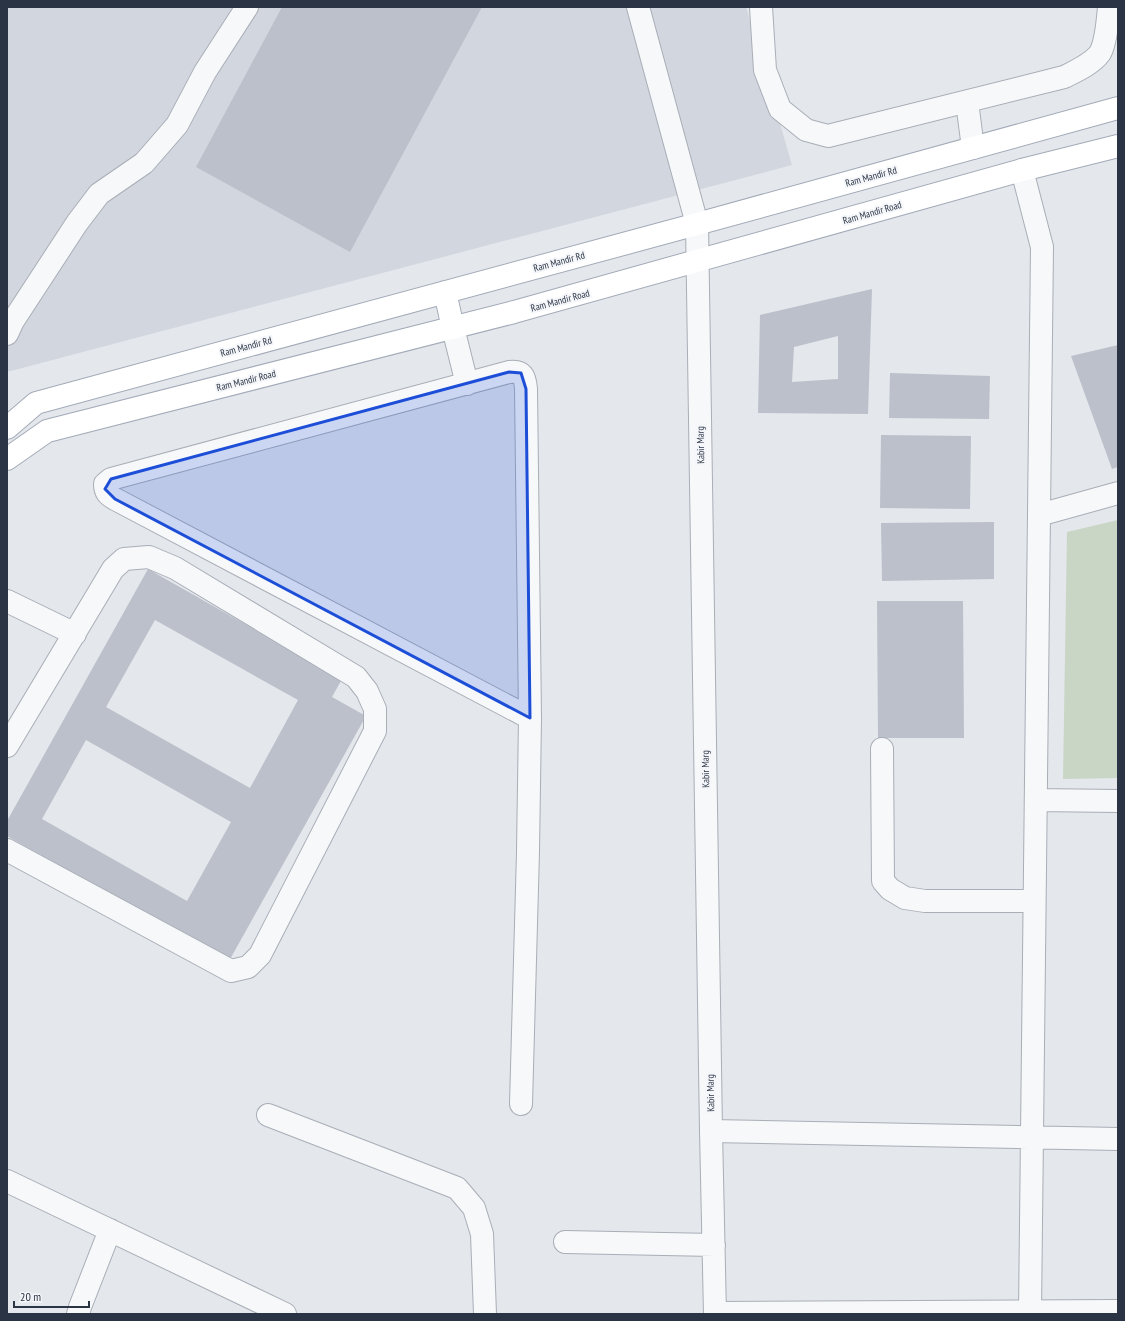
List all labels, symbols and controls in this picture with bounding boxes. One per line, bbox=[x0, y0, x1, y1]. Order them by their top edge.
street label: Ram Mandir Rd bbox=[844, 163, 898, 190]
street label: Ram Mandir Road bbox=[841, 198, 903, 227]
street label: Ram Mandir Rd bbox=[532, 248, 586, 275]
street label: Ram Mandir Road bbox=[529, 286, 591, 315]
street label: Ram Mandir Rd bbox=[219, 333, 273, 360]
street label: Ram Mandir Road bbox=[215, 367, 277, 394]
street label: Kabir Marg bbox=[694, 426, 707, 464]
street label: Kabir Marg bbox=[699, 750, 712, 788]
street label: Kabir Marg bbox=[704, 1074, 717, 1112]
scale bar bbox=[14, 1283, 89, 1309]
text: 20 m bbox=[20, 1289, 41, 1304]

